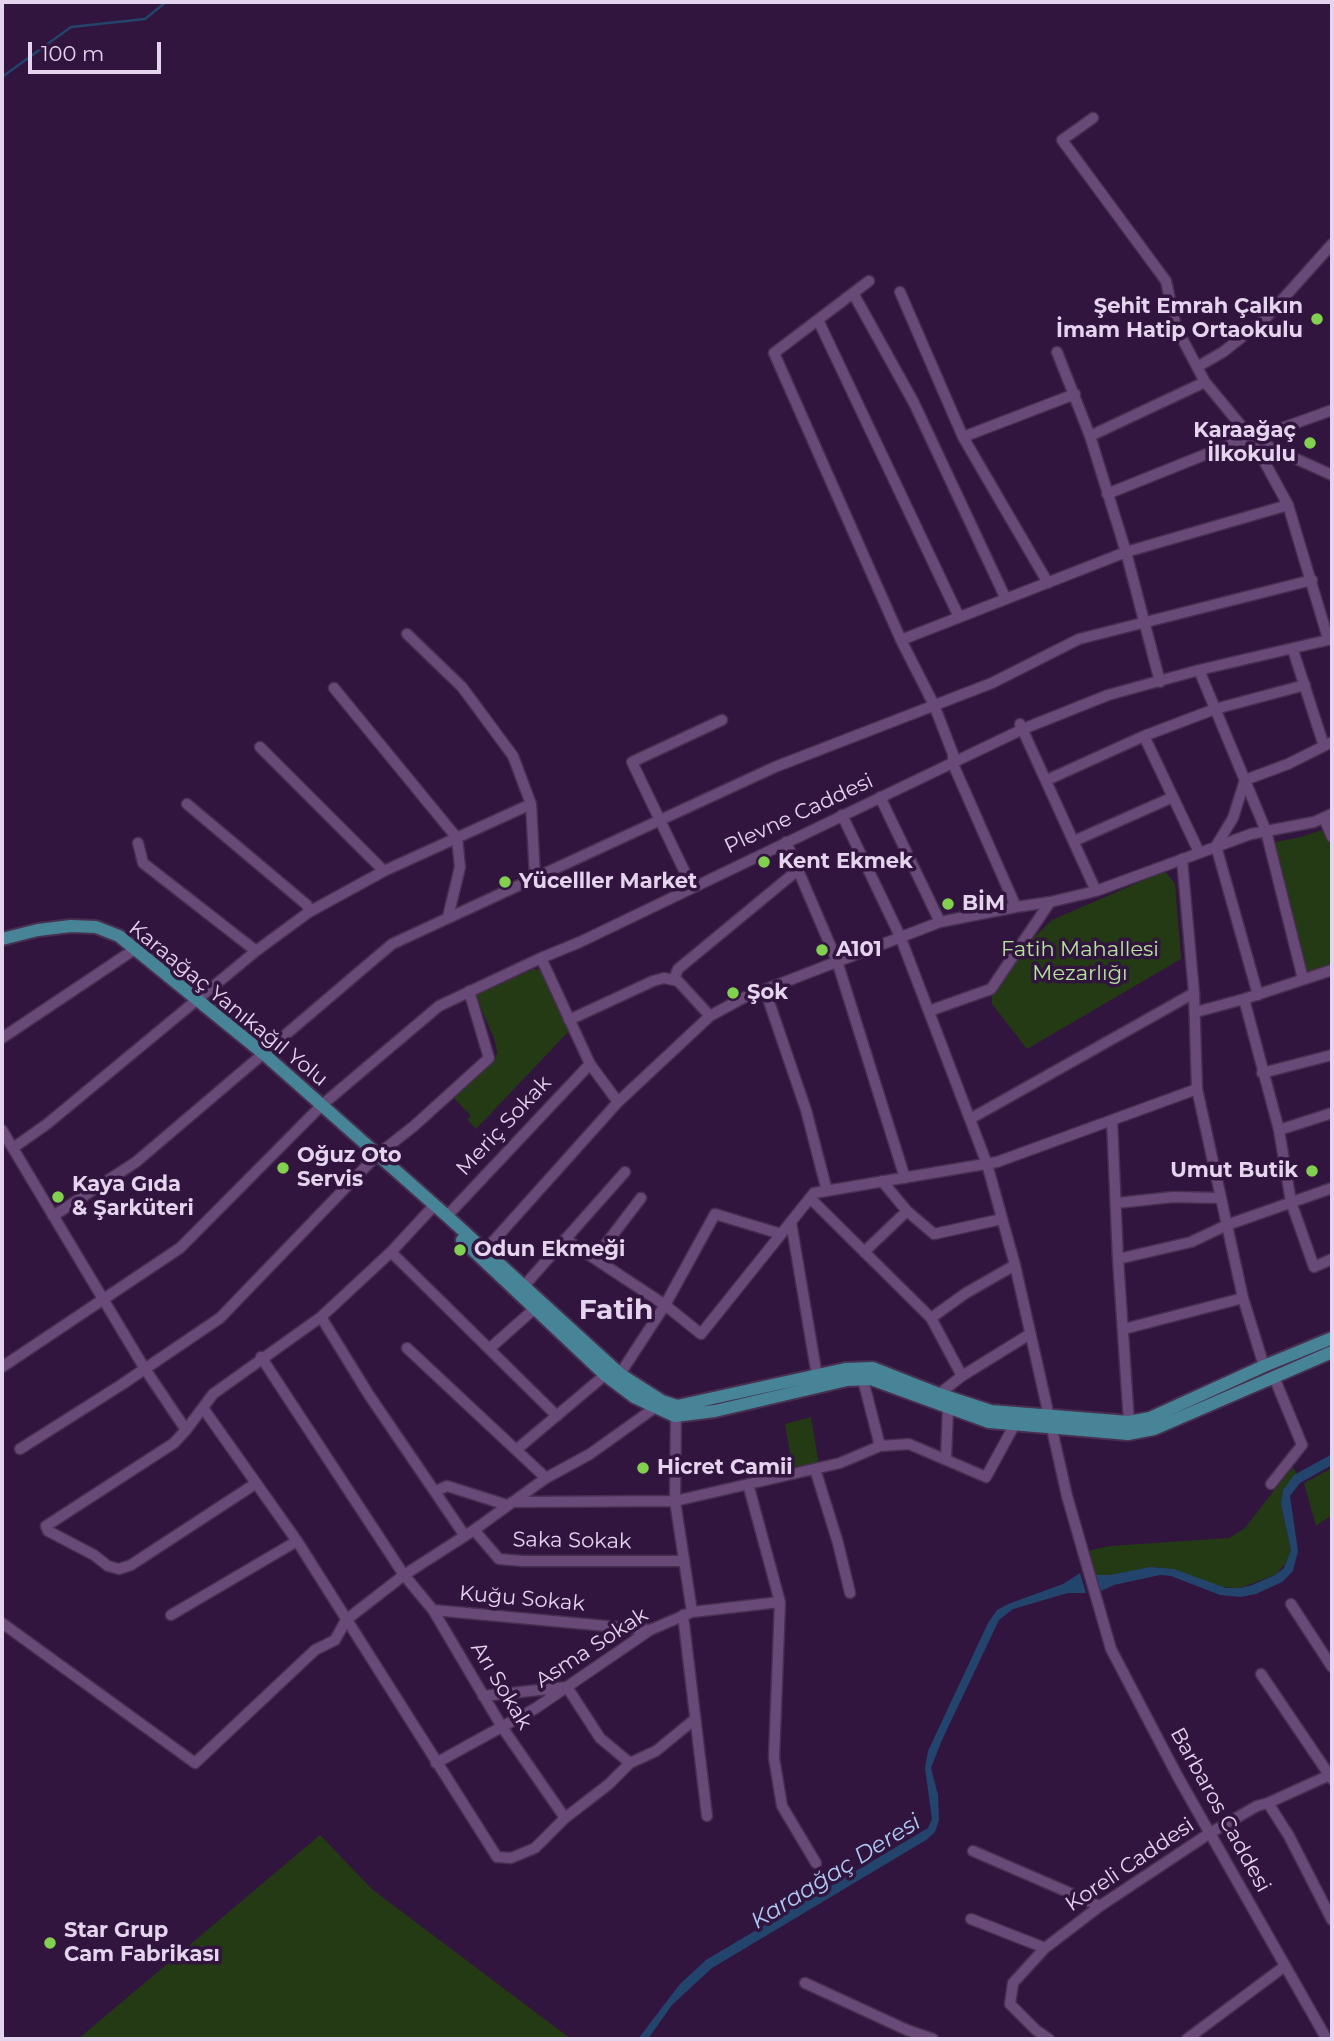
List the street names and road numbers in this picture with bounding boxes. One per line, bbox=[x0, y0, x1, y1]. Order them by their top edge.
street label: Plevne Caddesi bbox=[721, 769, 877, 859]
street label: Karaağaç Yanıkağıl Yolu bbox=[123, 916, 333, 1092]
street label: Meriç Sokak bbox=[451, 1071, 557, 1181]
street label: Saka Sokak bbox=[512, 1527, 632, 1555]
street label: Kuğu Sokak bbox=[458, 1581, 586, 1617]
street label: Asma Sokak bbox=[531, 1602, 653, 1694]
street label: Arı Sokak bbox=[465, 1638, 537, 1734]
street label: Barbaros Caddesi bbox=[1164, 1723, 1276, 1897]
street label: Koreli Caddesi bbox=[1061, 1813, 1199, 1917]

